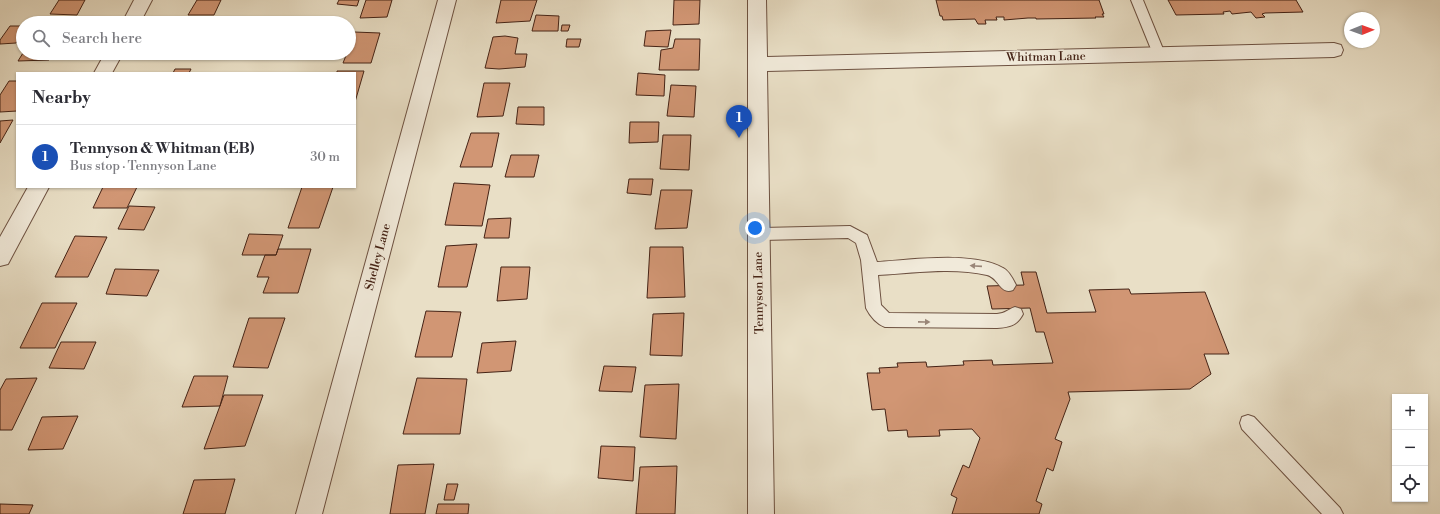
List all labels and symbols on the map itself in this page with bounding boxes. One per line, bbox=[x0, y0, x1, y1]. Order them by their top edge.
north arrow bbox=[1344, 12, 1380, 48]
street label: Whitman Lane bbox=[1005, 49, 1086, 65]
pin: 1 bbox=[726, 105, 752, 138]
your location bbox=[745, 218, 765, 238]
street label: Shelley Lane bbox=[362, 222, 394, 292]
street label: Tennyson Lane bbox=[751, 252, 767, 334]
one-way arrow bbox=[970, 263, 982, 270]
one-way arrow bbox=[918, 318, 930, 325]

